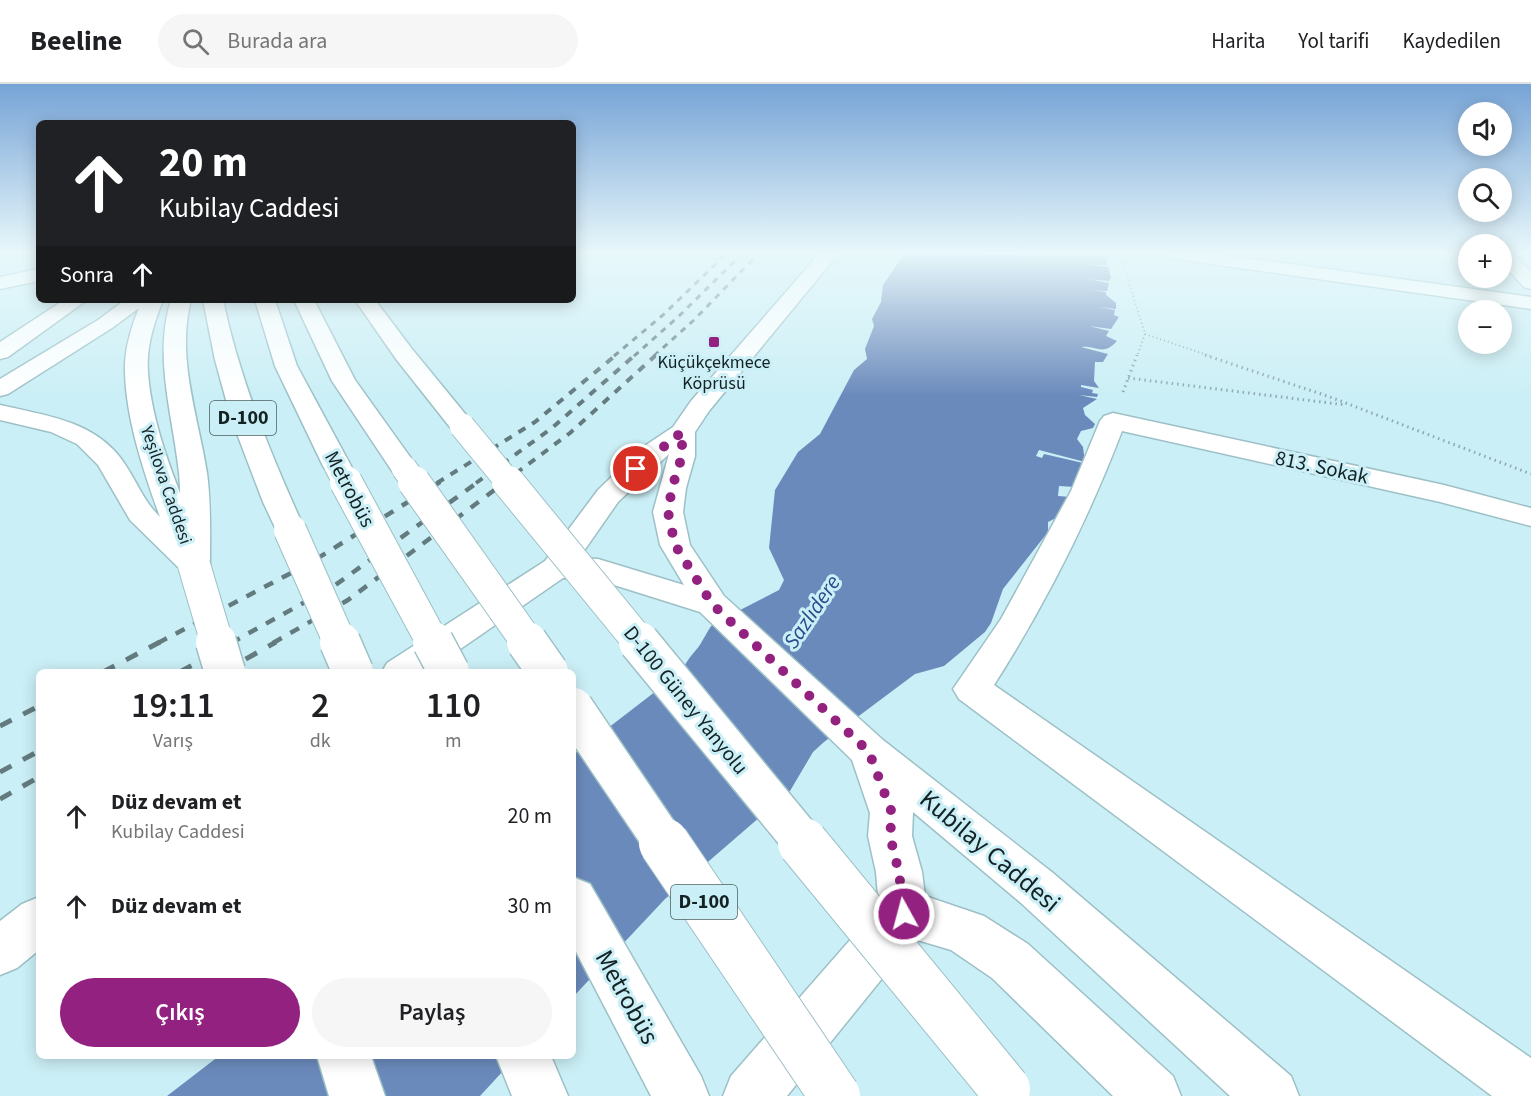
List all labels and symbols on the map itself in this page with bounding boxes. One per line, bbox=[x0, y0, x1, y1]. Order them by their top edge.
marker: Küçükçekmece Köprüsü bbox=[707, 335, 721, 349]
place label: Küçükçekmece Köprüsü bbox=[658, 350, 770, 396]
road number: D-100 bbox=[210, 401, 276, 435]
street label: Yeşilova Caddesi bbox=[134, 421, 198, 548]
pin bbox=[610, 443, 661, 494]
street label: 813. Sokak bbox=[1273, 443, 1372, 492]
street label: Metrobüs bbox=[317, 445, 383, 533]
water label: Sazlıdere bbox=[776, 569, 848, 655]
street label: D-100 Güney Yanyolu bbox=[616, 619, 756, 781]
street label: Kubilay Caddesi bbox=[912, 781, 1068, 921]
position arrow bbox=[872, 882, 936, 946]
road number: D-100 bbox=[671, 885, 737, 919]
street label: Metrobüs bbox=[586, 943, 668, 1051]

